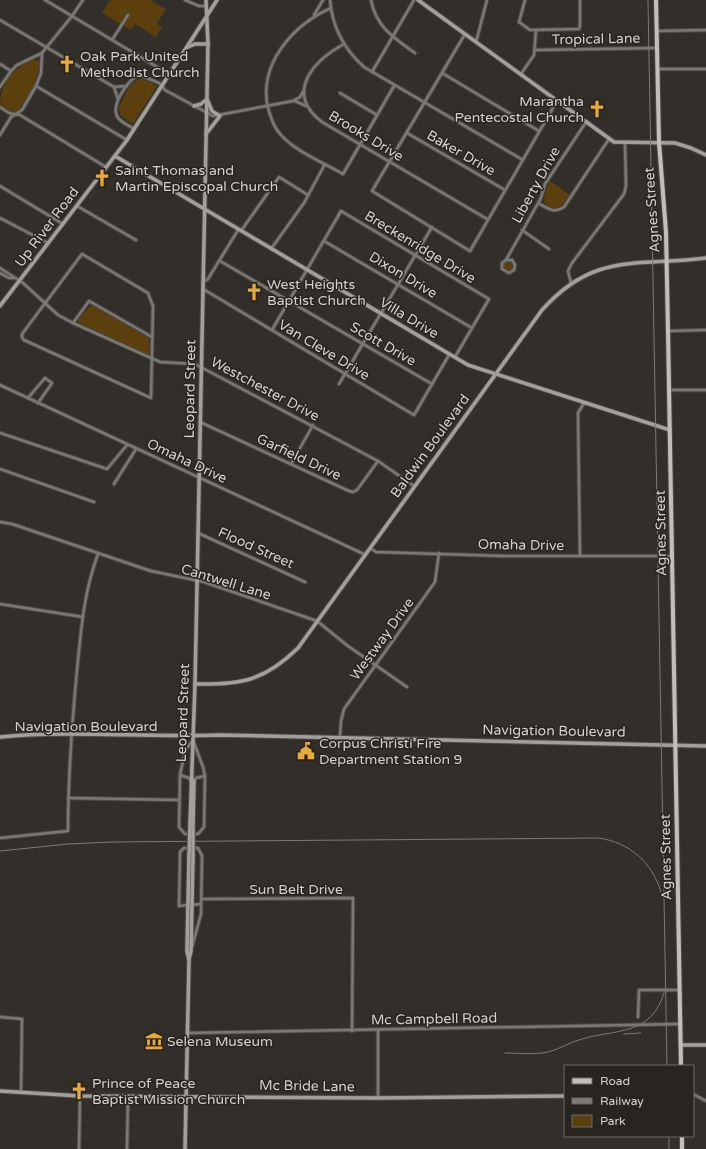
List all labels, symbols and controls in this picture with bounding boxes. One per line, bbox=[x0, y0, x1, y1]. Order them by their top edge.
street label: Tropical Lane bbox=[552, 30, 640, 48]
place label: Oak Park United Methodist Church bbox=[80, 48, 199, 81]
church icon: Oak Park United Methodist Church bbox=[57, 54, 77, 74]
place label: Marantha Pentecostal Church bbox=[455, 93, 584, 126]
church icon: Marantha Pentecostal Church bbox=[587, 99, 607, 119]
street label: Brooks Drive bbox=[326, 107, 407, 165]
street label: Baker Drive bbox=[424, 127, 498, 180]
street label: Liberty Drive bbox=[508, 144, 564, 226]
place label: Saint Thomas and Martin Episcopal Church bbox=[115, 162, 278, 195]
street label: Agnes Street bbox=[640, 166, 663, 253]
church icon: Saint Thomas and Martin Episcopal Church bbox=[92, 168, 112, 188]
street label: Up River Road bbox=[11, 184, 83, 270]
street label: Breckenridge Drive bbox=[361, 207, 479, 287]
street label: Dixon Drive bbox=[366, 248, 440, 302]
place label: West Heights Baptist Church bbox=[267, 276, 366, 309]
church icon: West Heights Baptist Church bbox=[244, 282, 264, 302]
street label: Villa Drive bbox=[376, 294, 442, 342]
street label: Van Cleve Drive bbox=[275, 316, 373, 384]
street label: Scott Drive bbox=[347, 318, 419, 370]
street label: Leopard Street bbox=[181, 339, 199, 439]
street label: Westchester Drive bbox=[208, 353, 322, 425]
street label: Baldwin Boulevard bbox=[387, 391, 473, 501]
street label: Garfield Drive bbox=[254, 430, 344, 484]
street label: Omaha Drive bbox=[144, 435, 230, 487]
street label: Agnes Street bbox=[652, 489, 670, 576]
street label: Flood Street bbox=[215, 524, 297, 573]
street label: Omaha Drive bbox=[478, 536, 564, 554]
street label: Cantwell Lane bbox=[179, 560, 273, 604]
street label: Westway Drive bbox=[346, 594, 418, 684]
street label: Leopard Street bbox=[173, 663, 193, 763]
street label: Navigation Boulevard bbox=[14, 718, 158, 735]
street label: Navigation Boulevard bbox=[482, 721, 626, 741]
place label: Corpus Christi Fire Department Station 9 bbox=[319, 735, 462, 768]
public building icon: Corpus Christi Fire Department Station 9 bbox=[296, 741, 316, 761]
street label: Agnes Street bbox=[657, 813, 675, 900]
street label: Sun Belt Drive bbox=[249, 881, 343, 898]
street label: Mc Campbell Road bbox=[371, 1009, 497, 1029]
museum icon: Selena Museum bbox=[144, 1031, 164, 1051]
place label: Selena Museum bbox=[167, 1033, 273, 1050]
legend bbox=[564, 1065, 694, 1137]
text: Road bbox=[600, 1074, 630, 1088]
place label: Prince of Peace Baptist Mission Church bbox=[92, 1075, 245, 1108]
street label: Mc Bride Lane bbox=[259, 1077, 355, 1095]
church icon: Prince of Peace Baptist Mission Church bbox=[69, 1081, 89, 1101]
text: Railway bbox=[600, 1094, 644, 1108]
text: Park bbox=[600, 1114, 626, 1128]

